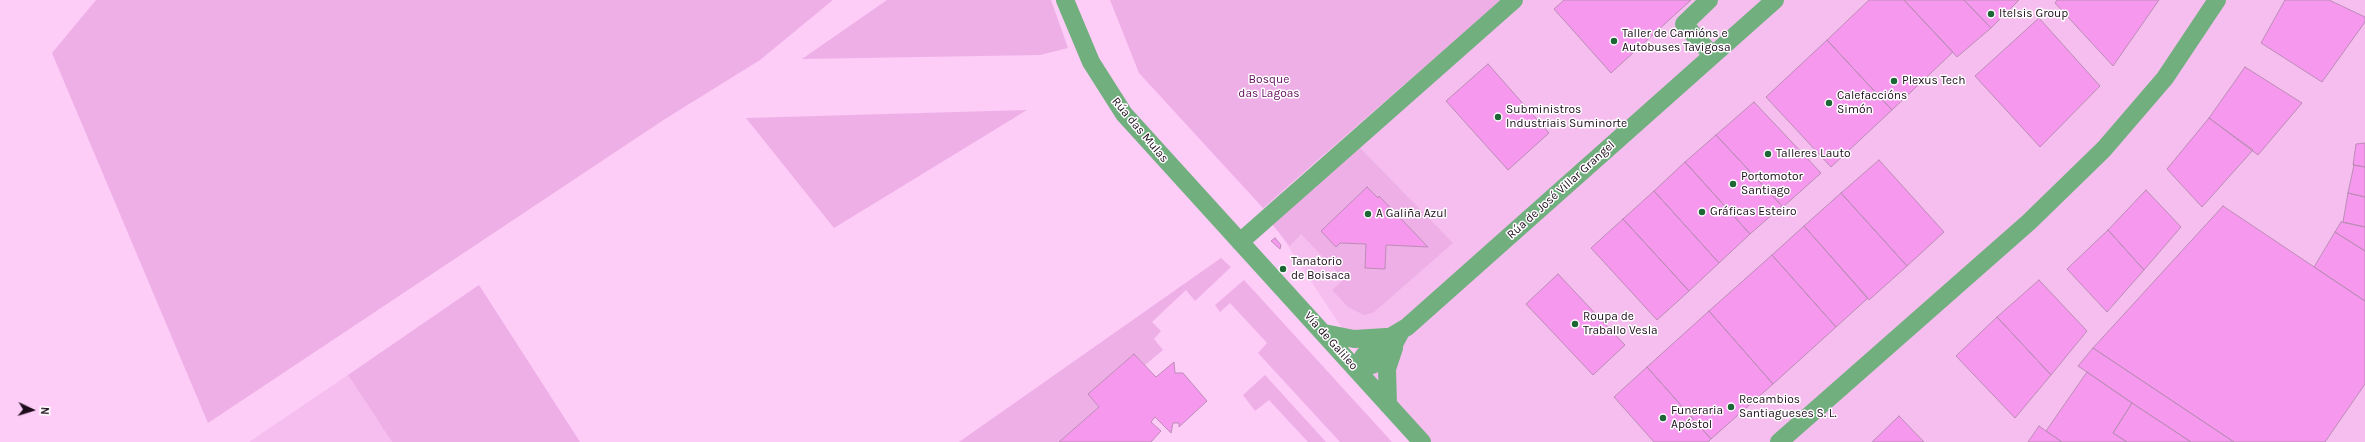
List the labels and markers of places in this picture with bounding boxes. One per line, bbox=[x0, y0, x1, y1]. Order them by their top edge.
place label: Itelsis Group bbox=[1999, 7, 2068, 21]
marker: Itelsis Group bbox=[1986, 9, 1996, 19]
place label: Taller de Camións e Autobuses Tavigosa bbox=[1622, 27, 1731, 55]
marker: Taller de Camións e Autobuses Tavigosa bbox=[1609, 36, 1619, 46]
place label: Plexus Tech bbox=[1902, 74, 1965, 88]
marker: Plexus Tech bbox=[1889, 76, 1899, 86]
place label: Calefaccións Simón bbox=[1837, 89, 1907, 117]
marker: Calefaccións Simón bbox=[1824, 98, 1834, 108]
place label: Subministros Industriais Suminorte bbox=[1506, 103, 1627, 131]
marker: Subministros Industriais Suminorte bbox=[1493, 112, 1503, 122]
place label: Talleres Lauto bbox=[1776, 147, 1851, 161]
marker: Talleres Lauto bbox=[1763, 149, 1773, 159]
place label: Portomotor Santiago bbox=[1741, 170, 1803, 198]
marker: Portomotor Santiago bbox=[1728, 179, 1738, 189]
place label: Gráficas Esteiro bbox=[1710, 205, 1797, 219]
place label: A Galiña Azul bbox=[1376, 207, 1447, 221]
marker: Gráficas Esteiro bbox=[1697, 207, 1707, 217]
marker: A Galiña Azul bbox=[1363, 209, 1373, 219]
place label: Tanatorio de Boisaca bbox=[1291, 255, 1350, 283]
marker: Tanatorio de Boisaca bbox=[1278, 264, 1288, 274]
place label: Roupa de Traballo Vesla bbox=[1583, 310, 1658, 338]
marker: Roupa de Traballo Vesla bbox=[1570, 319, 1580, 329]
place label: Recambios Santiagueses S. L. bbox=[1739, 393, 1837, 421]
marker: Recambios Santiagueses S. L. bbox=[1726, 402, 1736, 412]
place label: Funeraria Apóstol bbox=[1671, 404, 1723, 432]
marker: Funeraria Apóstol bbox=[1658, 413, 1668, 423]

